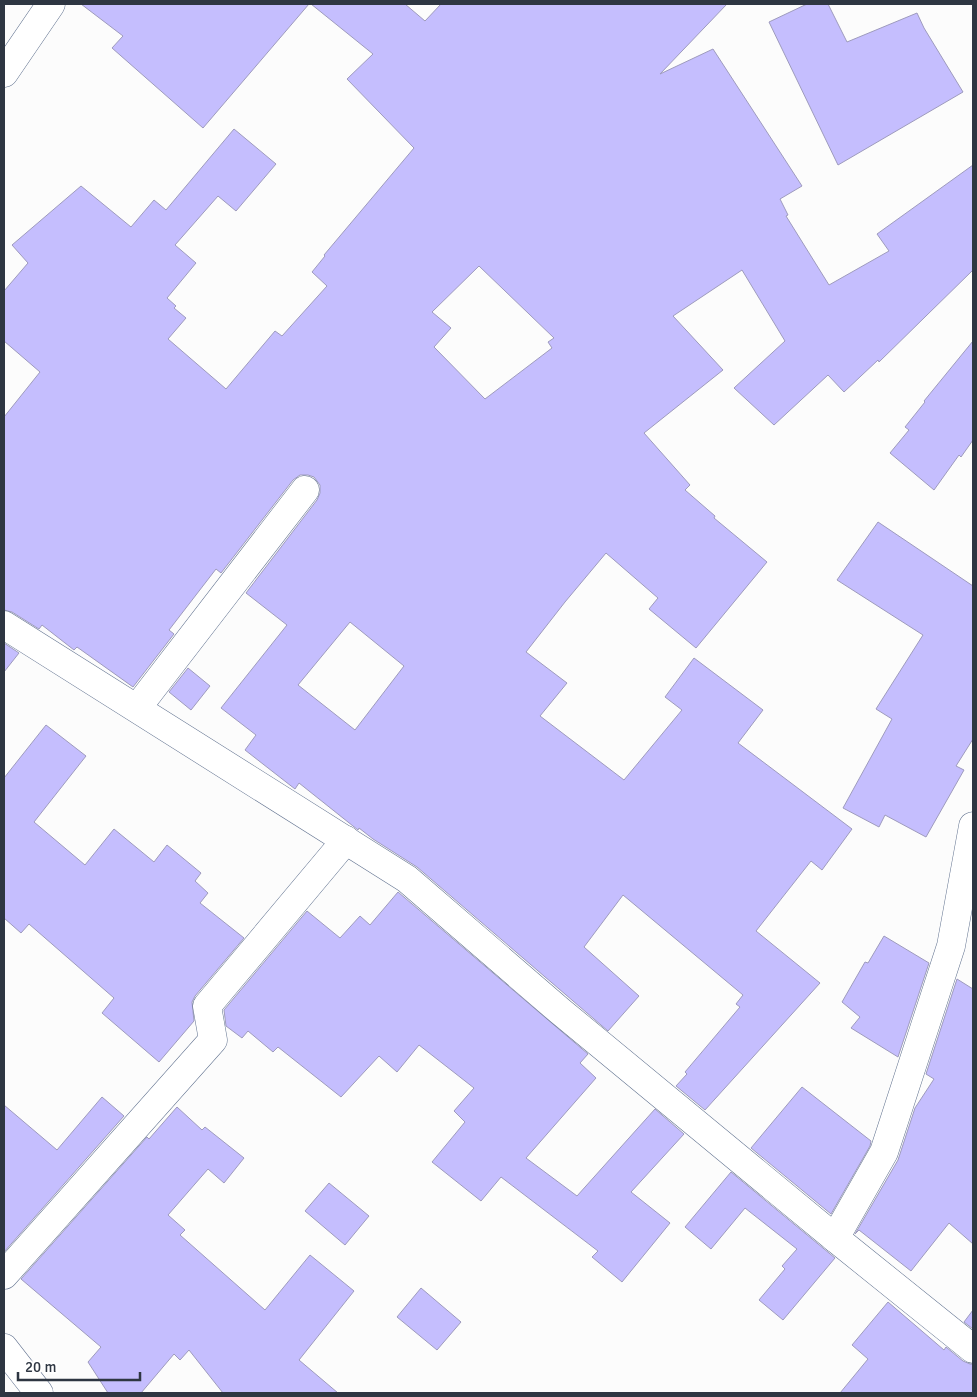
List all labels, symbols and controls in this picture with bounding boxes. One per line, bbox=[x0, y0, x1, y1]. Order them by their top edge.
scale bar bbox=[18, 1350, 140, 1382]
text: 20 m bbox=[25, 1358, 56, 1376]

